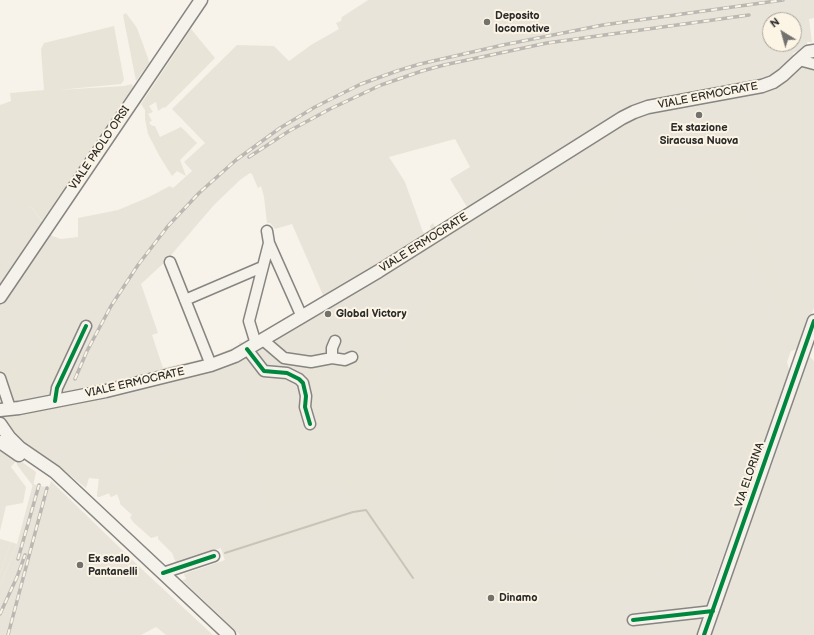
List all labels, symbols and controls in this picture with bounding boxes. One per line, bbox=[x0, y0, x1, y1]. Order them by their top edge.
place label: Deposito locomotive bbox=[495, 9, 550, 35]
north arrow bbox=[762, 12, 802, 52]
text: N bbox=[768, 15, 782, 30]
marker: Deposito locomotive bbox=[482, 17, 492, 27]
street label: VIALE ERMOCRATE bbox=[657, 80, 759, 112]
street label: VIALE PAOLO ORSI bbox=[67, 104, 133, 192]
marker: Ex stazione Siracusa Nuova bbox=[694, 110, 704, 120]
place label: Ex stazione Siracusa Nuova bbox=[660, 121, 738, 147]
street label: VIALE ERMOCRATE bbox=[378, 211, 470, 275]
place label: Global Victory bbox=[336, 307, 406, 321]
marker: Global Victory bbox=[323, 309, 333, 319]
street label: VIALE ERMOCRATE bbox=[84, 365, 186, 401]
street label: VIA ELORINA bbox=[733, 441, 767, 509]
place label: Ex scalo Pantanelli bbox=[88, 552, 137, 578]
marker: Ex scalo Pantanelli bbox=[75, 560, 85, 570]
place label: Dinamo bbox=[499, 591, 537, 605]
marker: Dinamo bbox=[486, 593, 496, 603]

